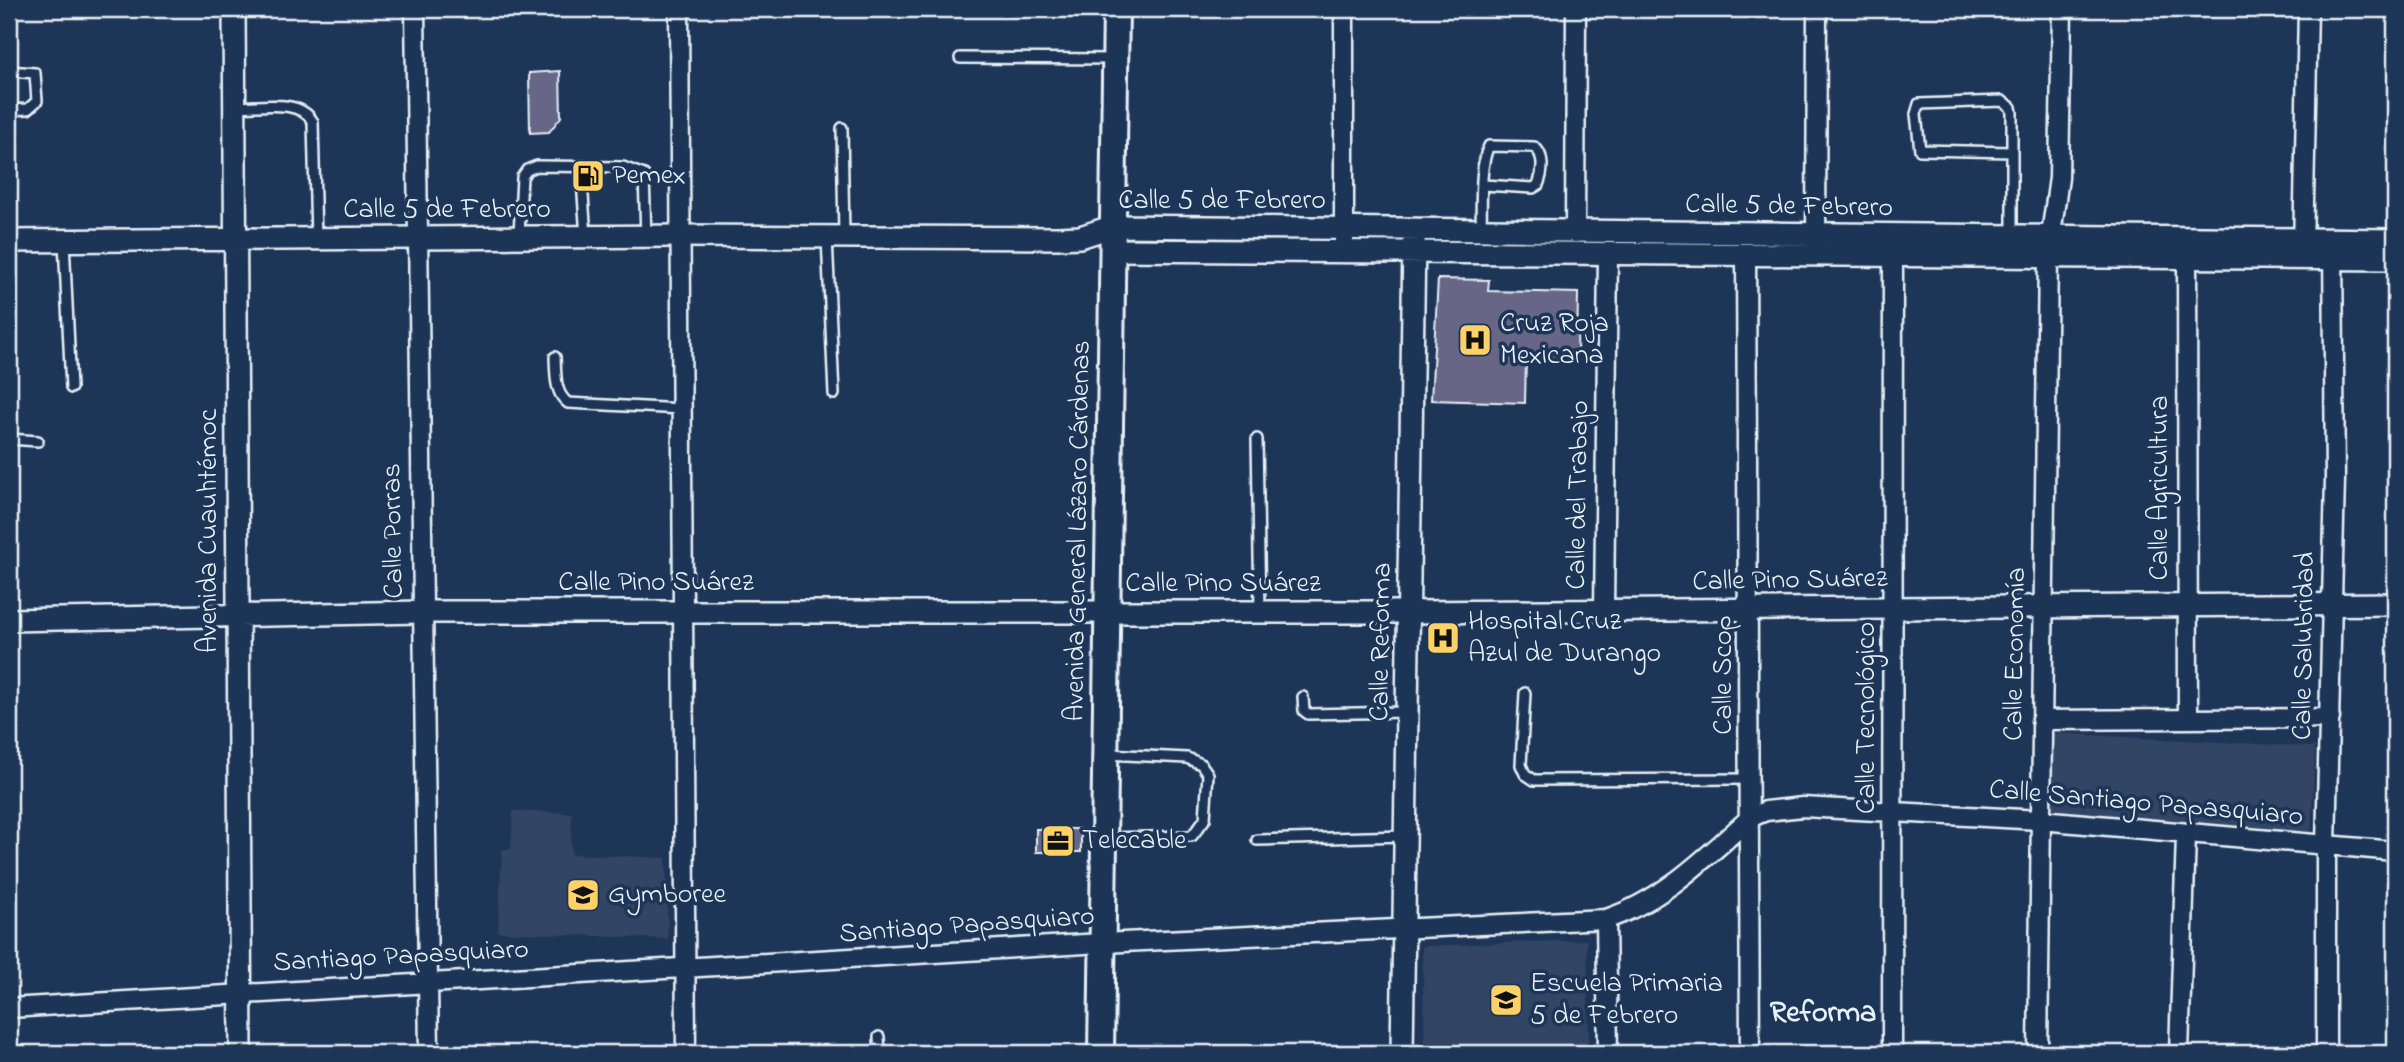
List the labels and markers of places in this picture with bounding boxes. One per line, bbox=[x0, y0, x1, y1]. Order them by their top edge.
place label: Pemex bbox=[612, 156, 686, 197]
fuel station icon: Pemex bbox=[569, 157, 607, 195]
place label: Cruz Roja Mexicana bbox=[1500, 304, 1609, 377]
hospital icon: Cruz Roja Mexicana bbox=[1456, 321, 1494, 359]
place label: Hospital Cruz Azul de Durango bbox=[1468, 602, 1661, 675]
hospital icon: Hospital Cruz Azul de Durango bbox=[1424, 619, 1462, 657]
place label: Telecable bbox=[1082, 821, 1187, 862]
office icon: Telecable bbox=[1039, 822, 1077, 860]
place label: Gymboree bbox=[608, 875, 726, 916]
school or university icon: Gymboree bbox=[564, 876, 602, 914]
place label: Escuela Primaria 5 de Febrero bbox=[1530, 964, 1723, 1037]
school or university icon: Escuela Primaria 5 de Febrero bbox=[1487, 981, 1525, 1019]

